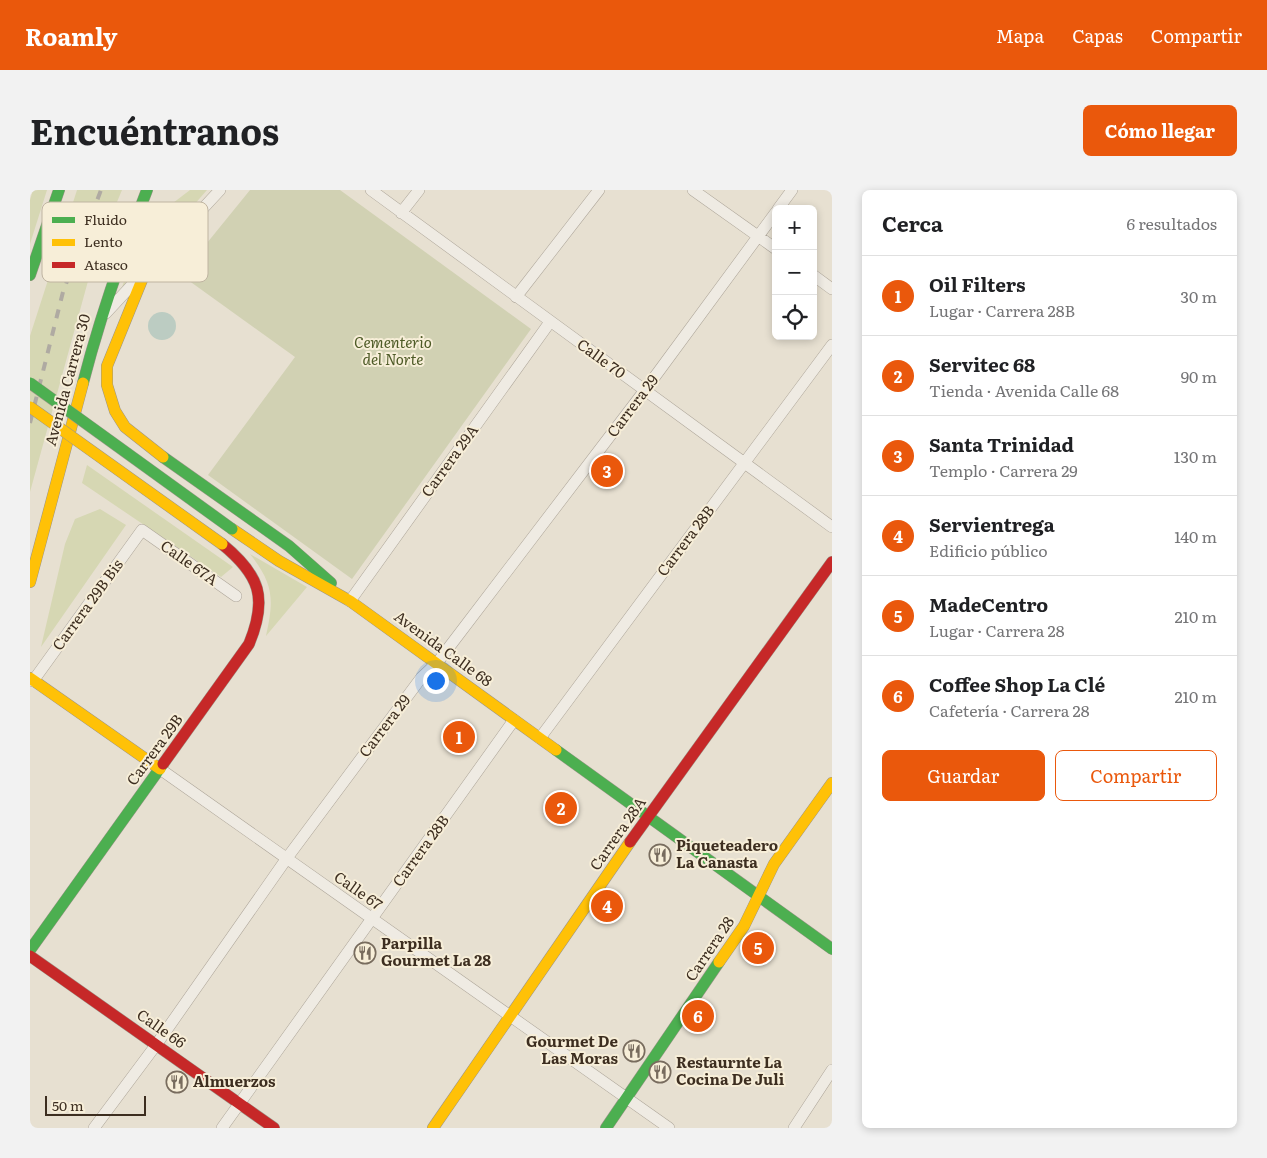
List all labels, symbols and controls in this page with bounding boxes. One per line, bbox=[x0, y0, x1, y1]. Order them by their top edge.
text: Roamly bbox=[25, 18, 118, 53]
text: Mapa bbox=[996, 22, 1044, 49]
text: Capas bbox=[1072, 22, 1123, 49]
text: Compartir bbox=[1151, 22, 1242, 49]
text: Encuéntranos bbox=[30, 104, 279, 156]
button: Cómo llegar bbox=[1083, 105, 1237, 156]
legend bbox=[42, 202, 208, 282]
map controls bbox=[772, 205, 817, 340]
button: + bbox=[772, 205, 817, 250]
text: Cerca bbox=[882, 207, 943, 238]
text: Fluido bbox=[84, 209, 127, 229]
text: 6 resultados bbox=[1126, 211, 1217, 235]
text: Lento bbox=[84, 231, 123, 251]
button: − bbox=[772, 250, 817, 295]
text: Atasco bbox=[84, 254, 128, 274]
text: Oil Filters bbox=[929, 270, 1026, 298]
text: 1 bbox=[895, 284, 901, 308]
text: 30 m bbox=[1180, 284, 1217, 308]
button: locate bbox=[772, 295, 817, 340]
text: Lugar · Carrera 28B bbox=[929, 298, 1075, 322]
street label: Avenida Carrera 30 bbox=[38, 311, 95, 448]
park label: Cementerio del Norte bbox=[354, 330, 432, 370]
street label: Calle 70 bbox=[573, 332, 631, 384]
text: Servitec 68 bbox=[929, 350, 1035, 378]
text: 2 bbox=[894, 364, 902, 388]
text: 90 m bbox=[1181, 364, 1217, 388]
street label: Carrera 29 bbox=[600, 369, 663, 441]
text: Tienda · Avenida Calle 68 bbox=[929, 378, 1119, 402]
street label: Carrera 29A bbox=[415, 419, 483, 501]
text: Santa Trinidad bbox=[929, 430, 1074, 458]
text: 3 bbox=[894, 444, 902, 468]
text: 130 m bbox=[1174, 444, 1217, 468]
pin: 3 bbox=[591, 452, 623, 490]
text: Templo · Carrera 29 bbox=[929, 458, 1078, 482]
street label: Carrera 28B bbox=[650, 500, 719, 581]
text: Servientrega bbox=[929, 510, 1055, 538]
text: 4 bbox=[893, 524, 903, 548]
text: 140 m bbox=[1174, 524, 1217, 548]
street label: Calle 67A bbox=[156, 533, 223, 590]
text: Edificio público bbox=[929, 538, 1048, 562]
street label: Carrera 29B Bis bbox=[46, 553, 128, 655]
text: MadeCentro bbox=[929, 590, 1048, 618]
street label: Avenida Calle 68 bbox=[390, 604, 498, 691]
text: 5 bbox=[894, 604, 902, 628]
text: 210 m bbox=[1174, 604, 1217, 628]
text: Lugar · Carrera 28 bbox=[929, 618, 1064, 642]
your location bbox=[423, 668, 449, 694]
text: Coffee Shop La Clé bbox=[929, 670, 1105, 698]
text: 6 bbox=[893, 684, 903, 708]
text: 210 m bbox=[1174, 684, 1217, 708]
street label: Carrera 29 bbox=[352, 689, 415, 761]
text: Cafetería · Carrera 28 bbox=[929, 698, 1089, 722]
street label: Carrera 29B bbox=[120, 709, 188, 790]
pin: 1 bbox=[443, 718, 475, 756]
button: Guardar bbox=[882, 750, 1045, 801]
button: Compartir bbox=[1055, 750, 1217, 801]
pin: 2 bbox=[545, 789, 577, 827]
street label: Carrera 28A bbox=[583, 792, 651, 875]
street label: Carrera 28B bbox=[386, 809, 454, 891]
place label: Piqueteadero La Canasta bbox=[676, 833, 778, 873]
restaurant icon: Piqueteadero La Canasta bbox=[648, 843, 672, 867]
street label: Calle 67 bbox=[330, 865, 388, 915]
pin: 4 bbox=[591, 887, 623, 925]
street label: Carrera 28 bbox=[679, 911, 739, 985]
pin: 5 bbox=[742, 929, 774, 967]
place label: Parpilla Gourmet La 28 bbox=[381, 931, 491, 971]
restaurant icon: Parpilla Gourmet La 28 bbox=[353, 941, 377, 965]
pin: 6 bbox=[682, 997, 714, 1035]
street label: Calle 66 bbox=[133, 1003, 191, 1053]
place label: Gourmet De Las Moras bbox=[526, 1029, 619, 1069]
restaurant icon: Gourmet De Las Moras bbox=[622, 1039, 646, 1063]
place label: Restaurnte La Cocina De Juli bbox=[676, 1050, 785, 1090]
restaurant icon: Restaurnte La Cocina De Juli bbox=[648, 1060, 672, 1084]
place label: Almuerzos bbox=[193, 1069, 276, 1092]
restaurant icon: Almuerzos bbox=[165, 1070, 189, 1094]
scale bar bbox=[45, 1093, 146, 1116]
text: 50 m bbox=[52, 1095, 84, 1115]

